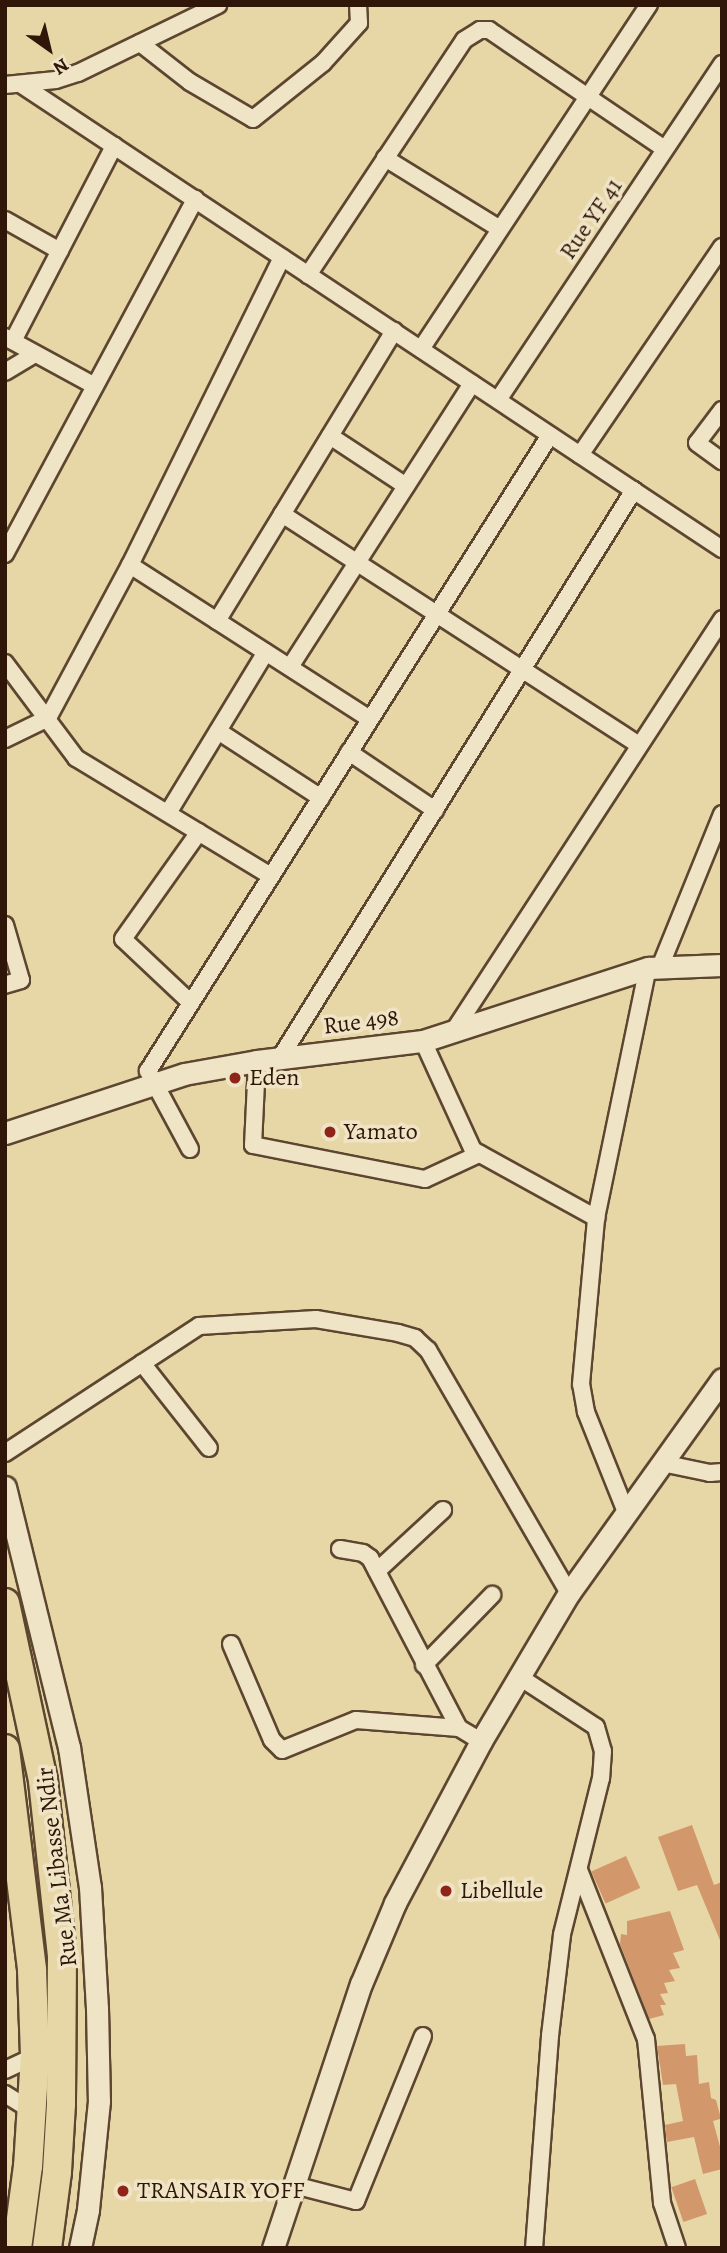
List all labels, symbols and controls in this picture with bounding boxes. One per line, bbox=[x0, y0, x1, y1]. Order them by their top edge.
north arrow bbox=[14, 14, 84, 84]
text: N bbox=[48, 52, 74, 81]
street label: Rue YF 41 bbox=[553, 173, 629, 265]
street label: Rue 498 bbox=[322, 1003, 400, 1041]
place label: Eden bbox=[249, 1064, 299, 1092]
marker: Eden bbox=[227, 1070, 243, 1086]
place label: Yamato bbox=[344, 1118, 418, 1146]
marker: Yamato bbox=[322, 1124, 338, 1140]
street label: Rue Ma Libasse Ndir bbox=[30, 1765, 84, 1969]
place label: Libellule bbox=[460, 1877, 543, 1905]
marker: Libellule bbox=[438, 1883, 454, 1899]
place label: TRANSAIR YOFF bbox=[137, 2177, 304, 2205]
marker: TRANSAIR YOFF bbox=[115, 2183, 131, 2199]

